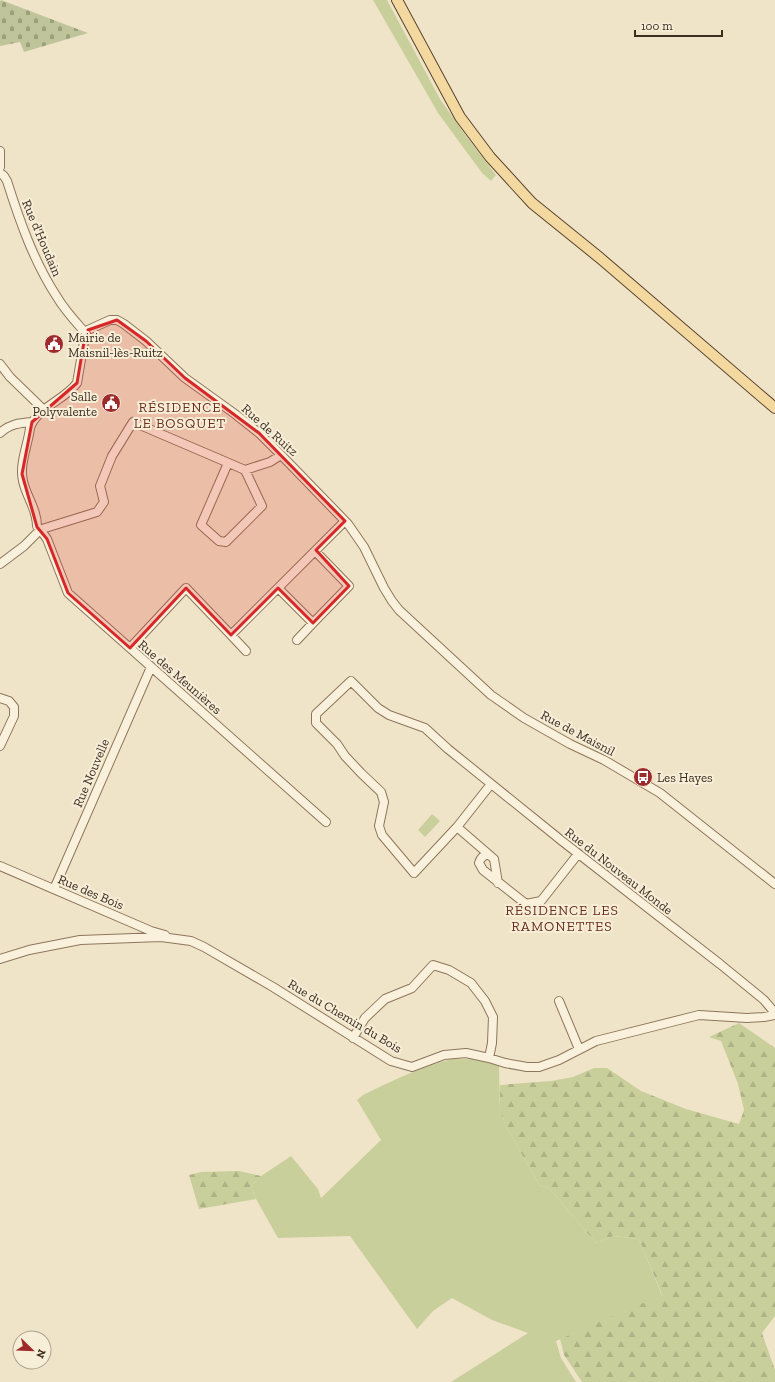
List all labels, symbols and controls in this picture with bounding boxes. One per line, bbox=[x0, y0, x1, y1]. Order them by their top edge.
scale bar bbox=[635, 12, 722, 38]
text: 100 m bbox=[641, 19, 673, 33]
street label: Rue d'Houdain bbox=[19, 197, 65, 279]
place label: Mairie de Maisnil-lès-Ruitz bbox=[68, 330, 163, 360]
public building icon: Mairie de Maisnil-lès-Ruitz bbox=[43, 333, 65, 355]
place label: Salle Polyvalente bbox=[32, 389, 97, 419]
public building icon: Salle Polyvalente bbox=[100, 392, 122, 414]
district label: RÉSIDENCE LE BOSQUET bbox=[134, 399, 226, 432]
street label: Rue de Ruitz bbox=[239, 401, 301, 459]
street label: Rue des Meunières bbox=[135, 637, 225, 717]
street label: Rue de Maisnil bbox=[538, 707, 618, 759]
street label: Rue Nouvelle bbox=[70, 736, 112, 810]
bus stop icon: Les Hayes bbox=[632, 766, 654, 788]
place label: Les Hayes bbox=[657, 770, 713, 785]
street label: Rue du Nouveau Monde bbox=[562, 824, 676, 918]
street label: Rue des Bois bbox=[56, 871, 126, 913]
district label: RÉSIDENCE LES RAMONETTES bbox=[505, 902, 619, 935]
street label: Rue du Chemin du Bois bbox=[285, 976, 405, 1056]
north arrow bbox=[12, 1330, 52, 1370]
text: N bbox=[33, 1347, 48, 1361]

